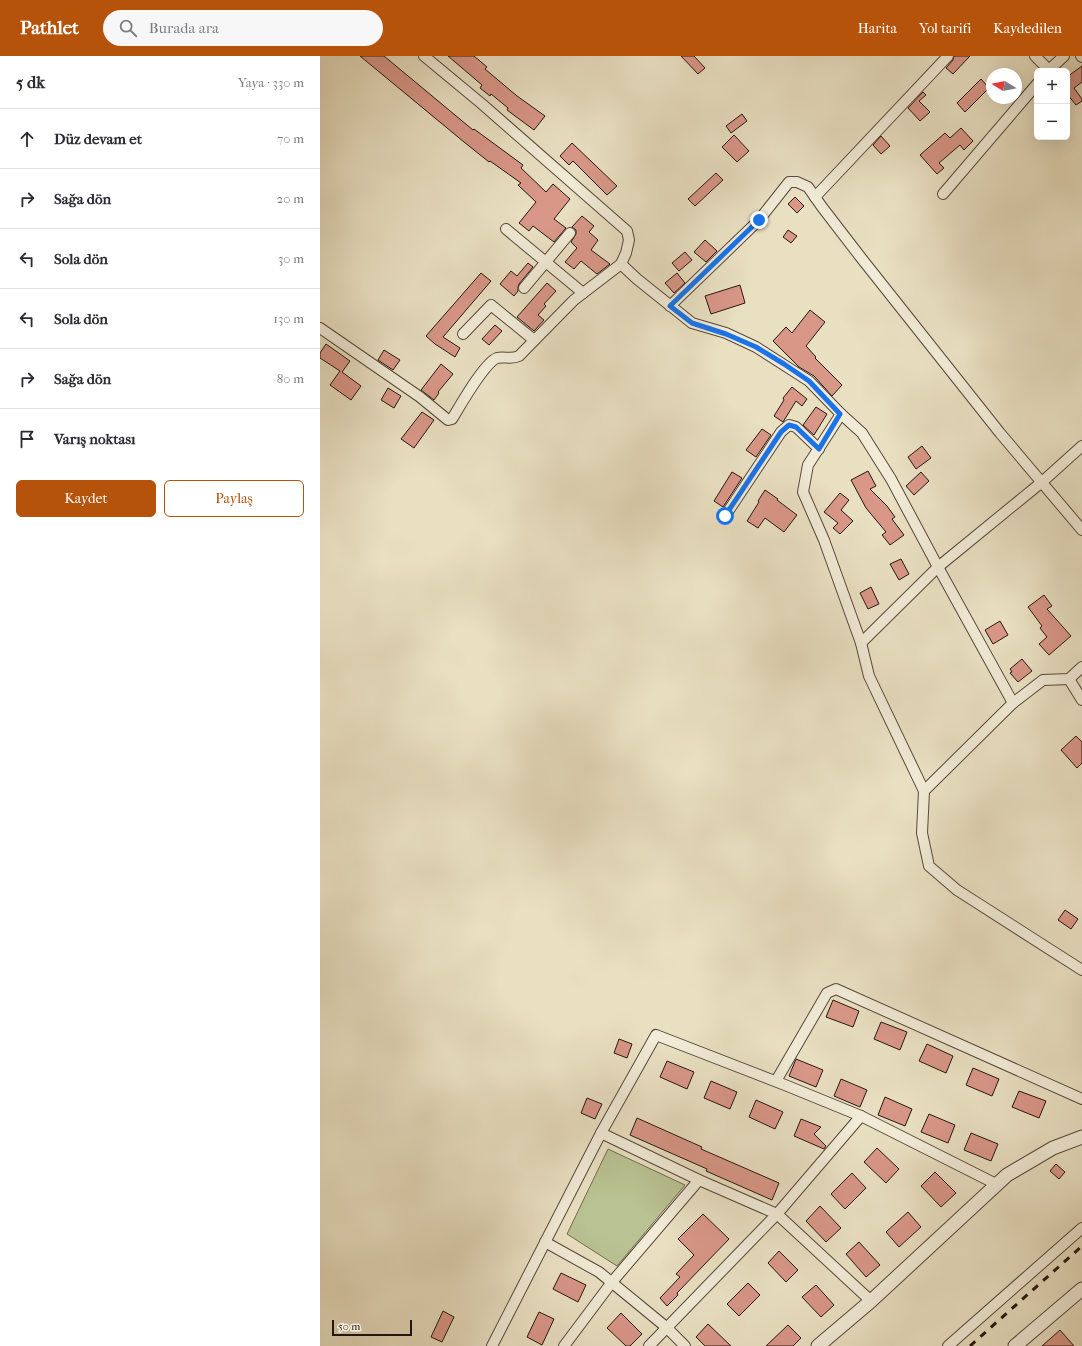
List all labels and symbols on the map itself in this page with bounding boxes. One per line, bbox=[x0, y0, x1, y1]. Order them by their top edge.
north arrow bbox=[986, 68, 1022, 104]
route end bbox=[750, 211, 768, 229]
route start bbox=[716, 507, 734, 525]
scale bar bbox=[332, 1318, 412, 1337]

